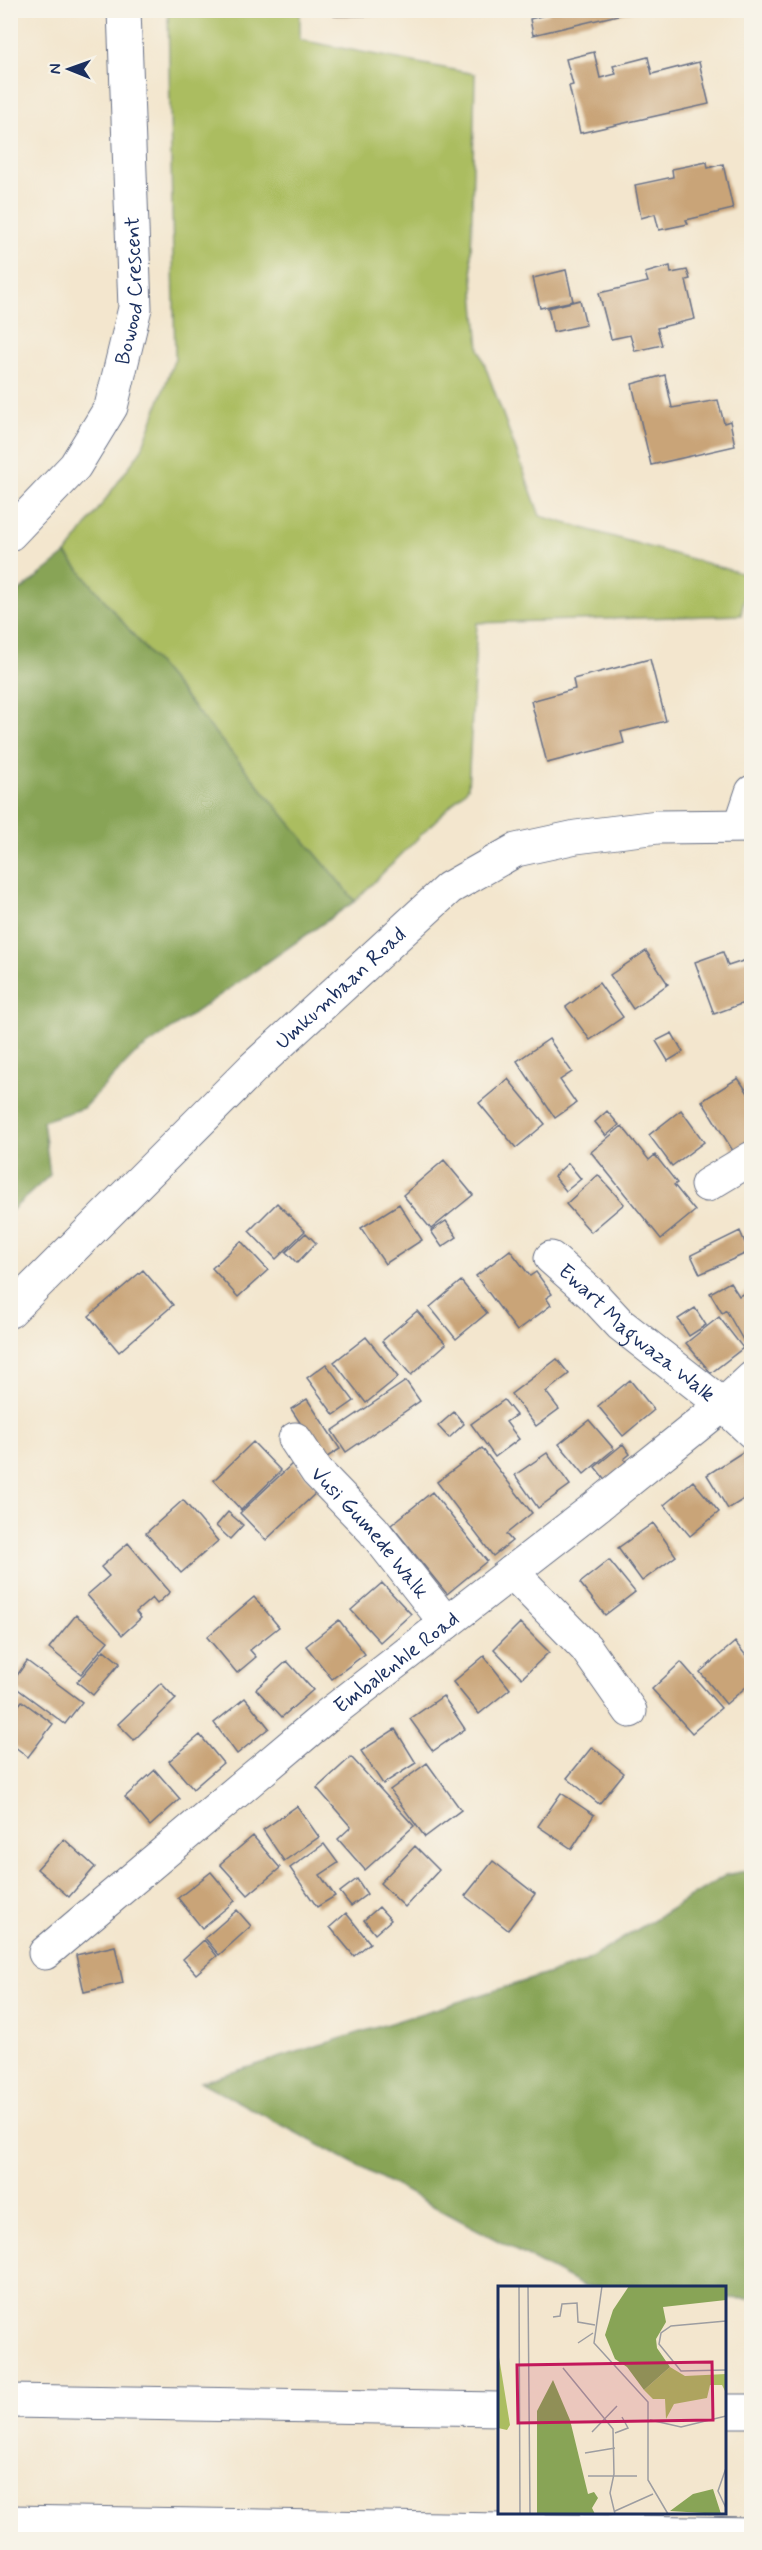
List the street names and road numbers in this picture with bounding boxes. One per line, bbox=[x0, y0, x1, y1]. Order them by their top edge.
street label: Bowood Crescent bbox=[109, 216, 151, 368]
street label: Umkumbaan Road bbox=[269, 921, 413, 1056]
street label: Ewart Magwaza Walk bbox=[552, 1258, 721, 1409]
street label: Vusi Gumede Walk bbox=[304, 1461, 435, 1605]
street label: Embalenhle Road bbox=[328, 1605, 465, 1720]

